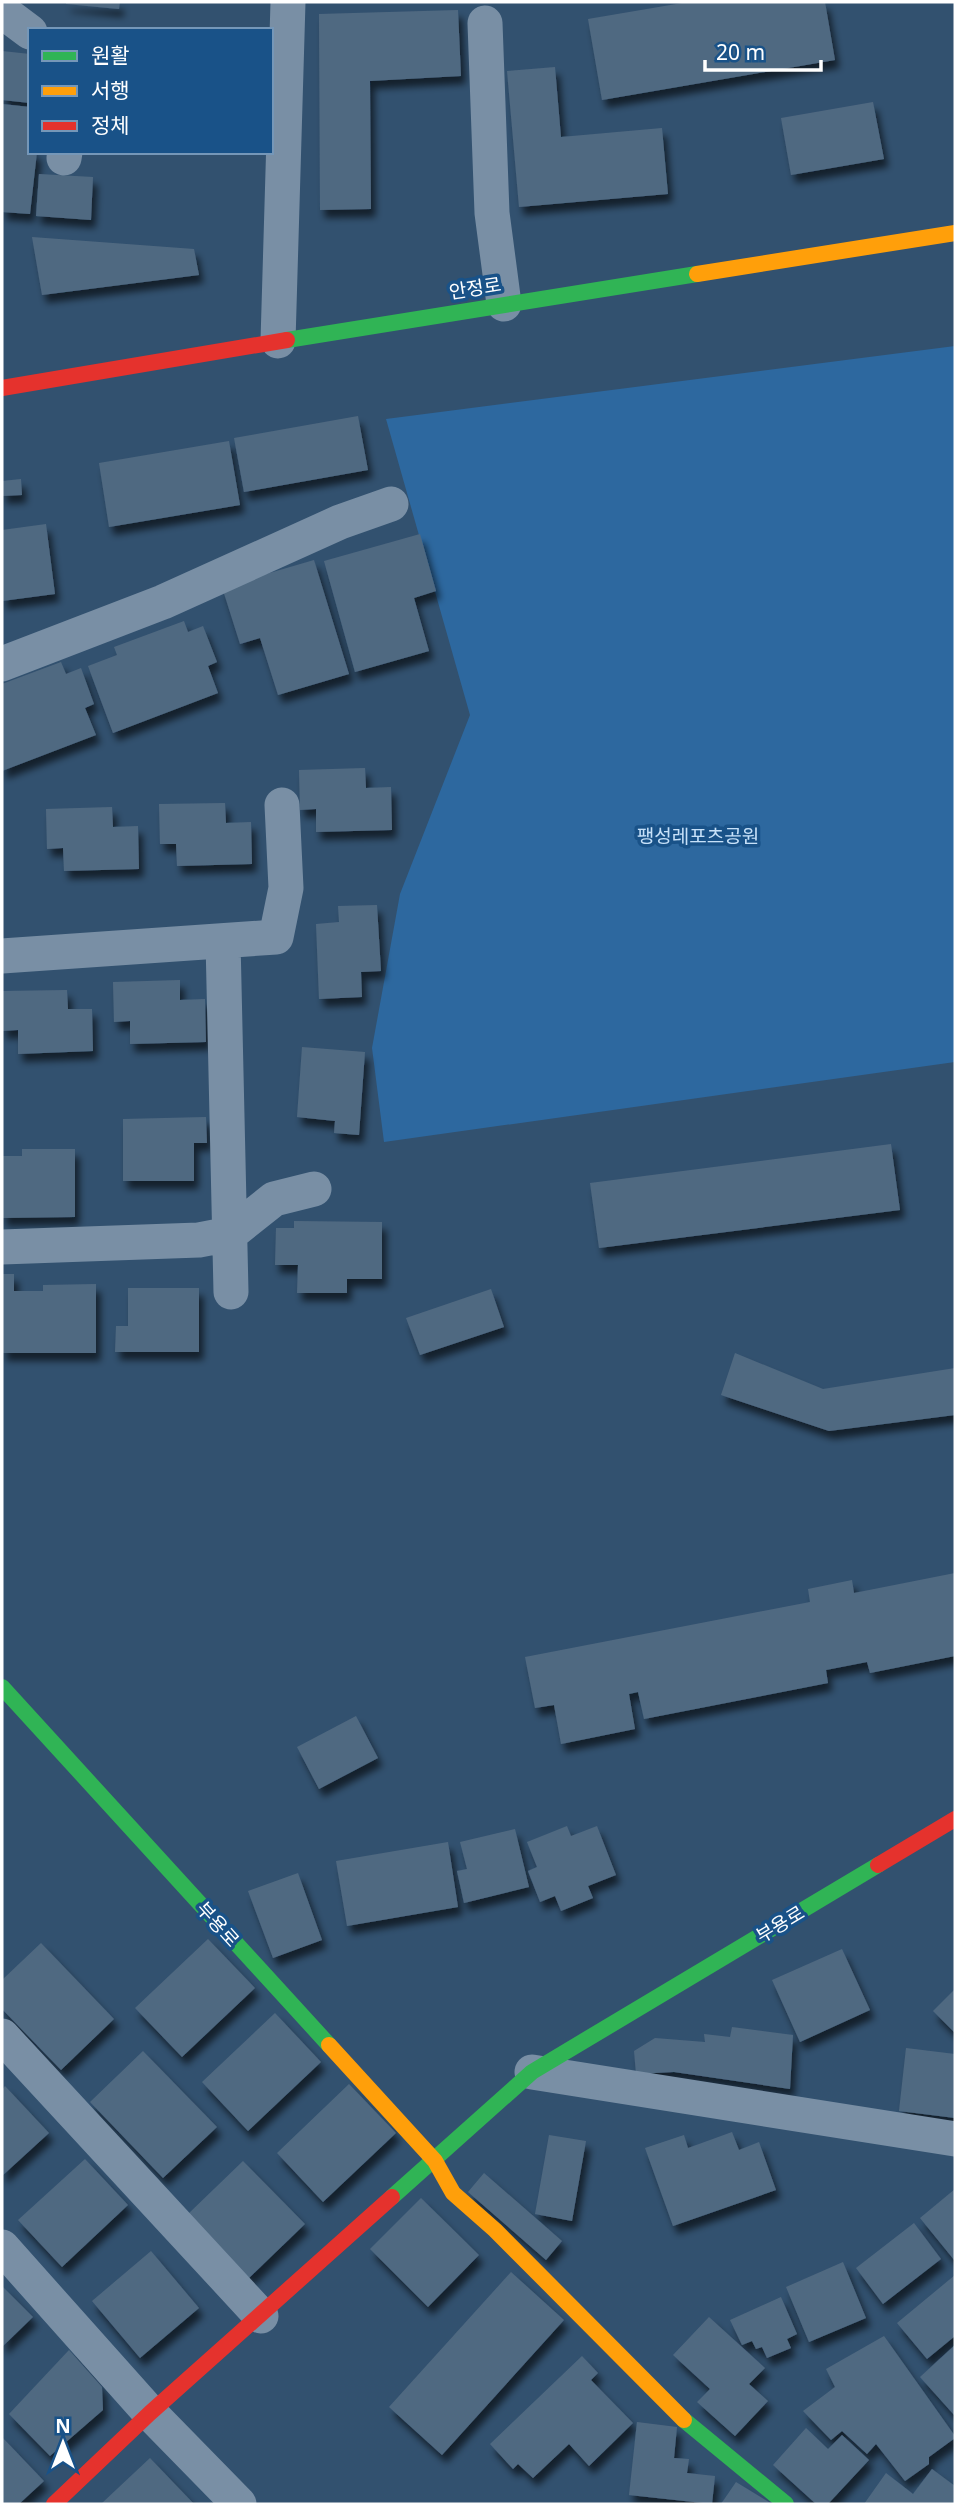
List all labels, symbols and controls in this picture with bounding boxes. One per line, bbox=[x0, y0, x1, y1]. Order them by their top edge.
legend bbox=[28, 28, 273, 154]
scale bar bbox=[705, 28, 820, 72]
text: 20 m bbox=[716, 38, 765, 66]
text: 원활 bbox=[91, 41, 130, 69]
text: 서행 bbox=[91, 76, 130, 104]
text: 정체 bbox=[91, 111, 130, 139]
street label: 안정로 bbox=[447, 271, 503, 305]
park label: 팽성레포츠공원 bbox=[637, 823, 759, 849]
street label: 부용로 bbox=[191, 1896, 245, 1952]
street label: 부용로 bbox=[751, 1899, 809, 1949]
north arrow bbox=[28, 2408, 98, 2478]
text: N bbox=[55, 2413, 71, 2439]

